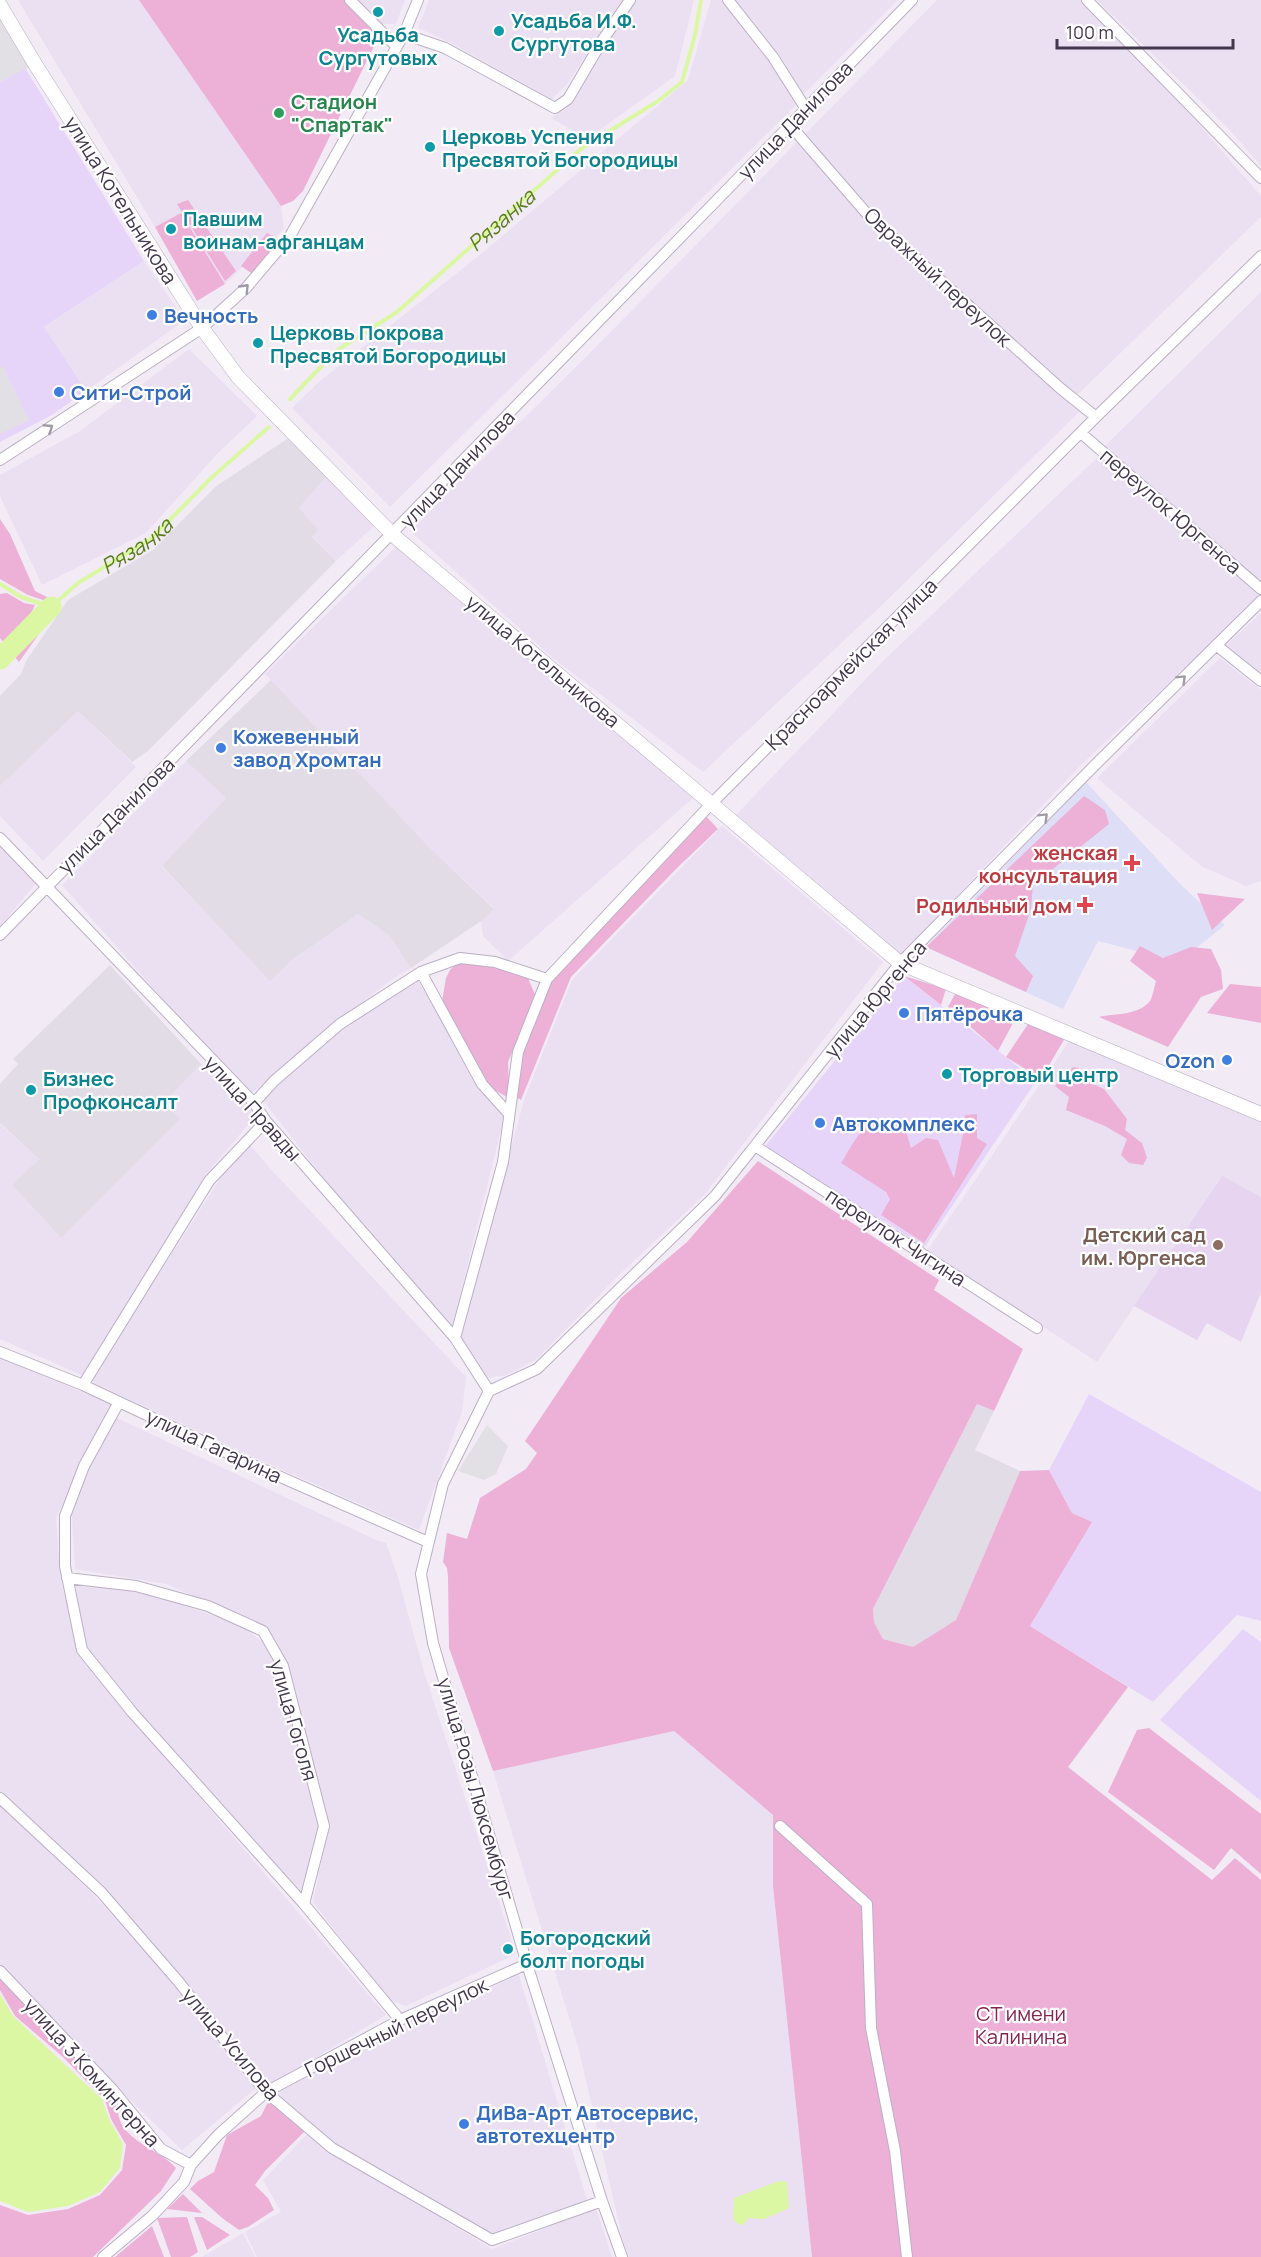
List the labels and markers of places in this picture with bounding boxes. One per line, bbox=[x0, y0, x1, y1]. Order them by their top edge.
marker: Усадьба Сургутовых bbox=[371, 5, 385, 19]
place label: Усадьба И.Ф. Сургутова bbox=[511, 7, 637, 57]
place label: Усадьба Сургутовых bbox=[319, 21, 437, 71]
marker: Усадьба И.Ф. Сургутова bbox=[492, 24, 506, 38]
place label: Стадион "Спартак" bbox=[291, 88, 393, 138]
marker: Стадион "Спартак" bbox=[272, 106, 286, 120]
place label: Церковь Успения Пресвятой Богородицы bbox=[442, 123, 678, 173]
marker: Церковь Успения Пресвятой Богородицы bbox=[423, 140, 437, 154]
place label: Павшим воинам-афганцам bbox=[183, 205, 365, 255]
marker: Павшим воинам-афганцам bbox=[164, 222, 178, 236]
place label: Вечность bbox=[164, 302, 258, 329]
marker: Вечность bbox=[145, 308, 159, 322]
place label: Церковь Покрова Пресвятой Богородицы bbox=[270, 319, 506, 369]
marker: Церковь Покрова Пресвятой Богородицы bbox=[251, 336, 265, 350]
place label: Сити-Строй bbox=[71, 379, 191, 406]
marker: Сити-Строй bbox=[52, 385, 66, 399]
place label: Кожевенный завод Хромтан bbox=[233, 723, 382, 773]
marker: Кожевенный завод Хромтан bbox=[214, 741, 228, 755]
place label: женская консультация bbox=[978, 839, 1118, 889]
marker: женская консультация bbox=[1123, 854, 1141, 872]
place label: Родильный дом bbox=[916, 892, 1072, 919]
marker: Родильный дом bbox=[1076, 896, 1094, 914]
place label: Пятёрочка bbox=[916, 1000, 1023, 1027]
marker: Пятёрочка bbox=[897, 1006, 911, 1020]
place label: Ozon bbox=[1165, 1047, 1215, 1074]
marker: Ozon bbox=[1220, 1053, 1234, 1067]
place label: Торговый центр bbox=[959, 1061, 1119, 1088]
place label: Бизнес Профконсалт bbox=[43, 1065, 179, 1115]
marker: Торговый центр bbox=[940, 1067, 954, 1081]
marker: Бизнес Профконсалт bbox=[24, 1083, 38, 1097]
place label: Автокомплекс bbox=[832, 1110, 975, 1137]
marker: Автокомплекс bbox=[813, 1116, 827, 1130]
place label: Детский сад им. Юргенса bbox=[1081, 1221, 1206, 1271]
marker: Детский сад им. Юргенса bbox=[1211, 1238, 1225, 1252]
place label: Богородский болт погоды bbox=[520, 1924, 651, 1974]
marker: Богородский болт погоды bbox=[501, 1942, 515, 1956]
place label: ДиВа-Арт Автосервис, автотехцентр bbox=[476, 2099, 699, 2149]
marker: ДиВа-Арт Автосервис, автотехцентр bbox=[457, 2117, 471, 2131]

